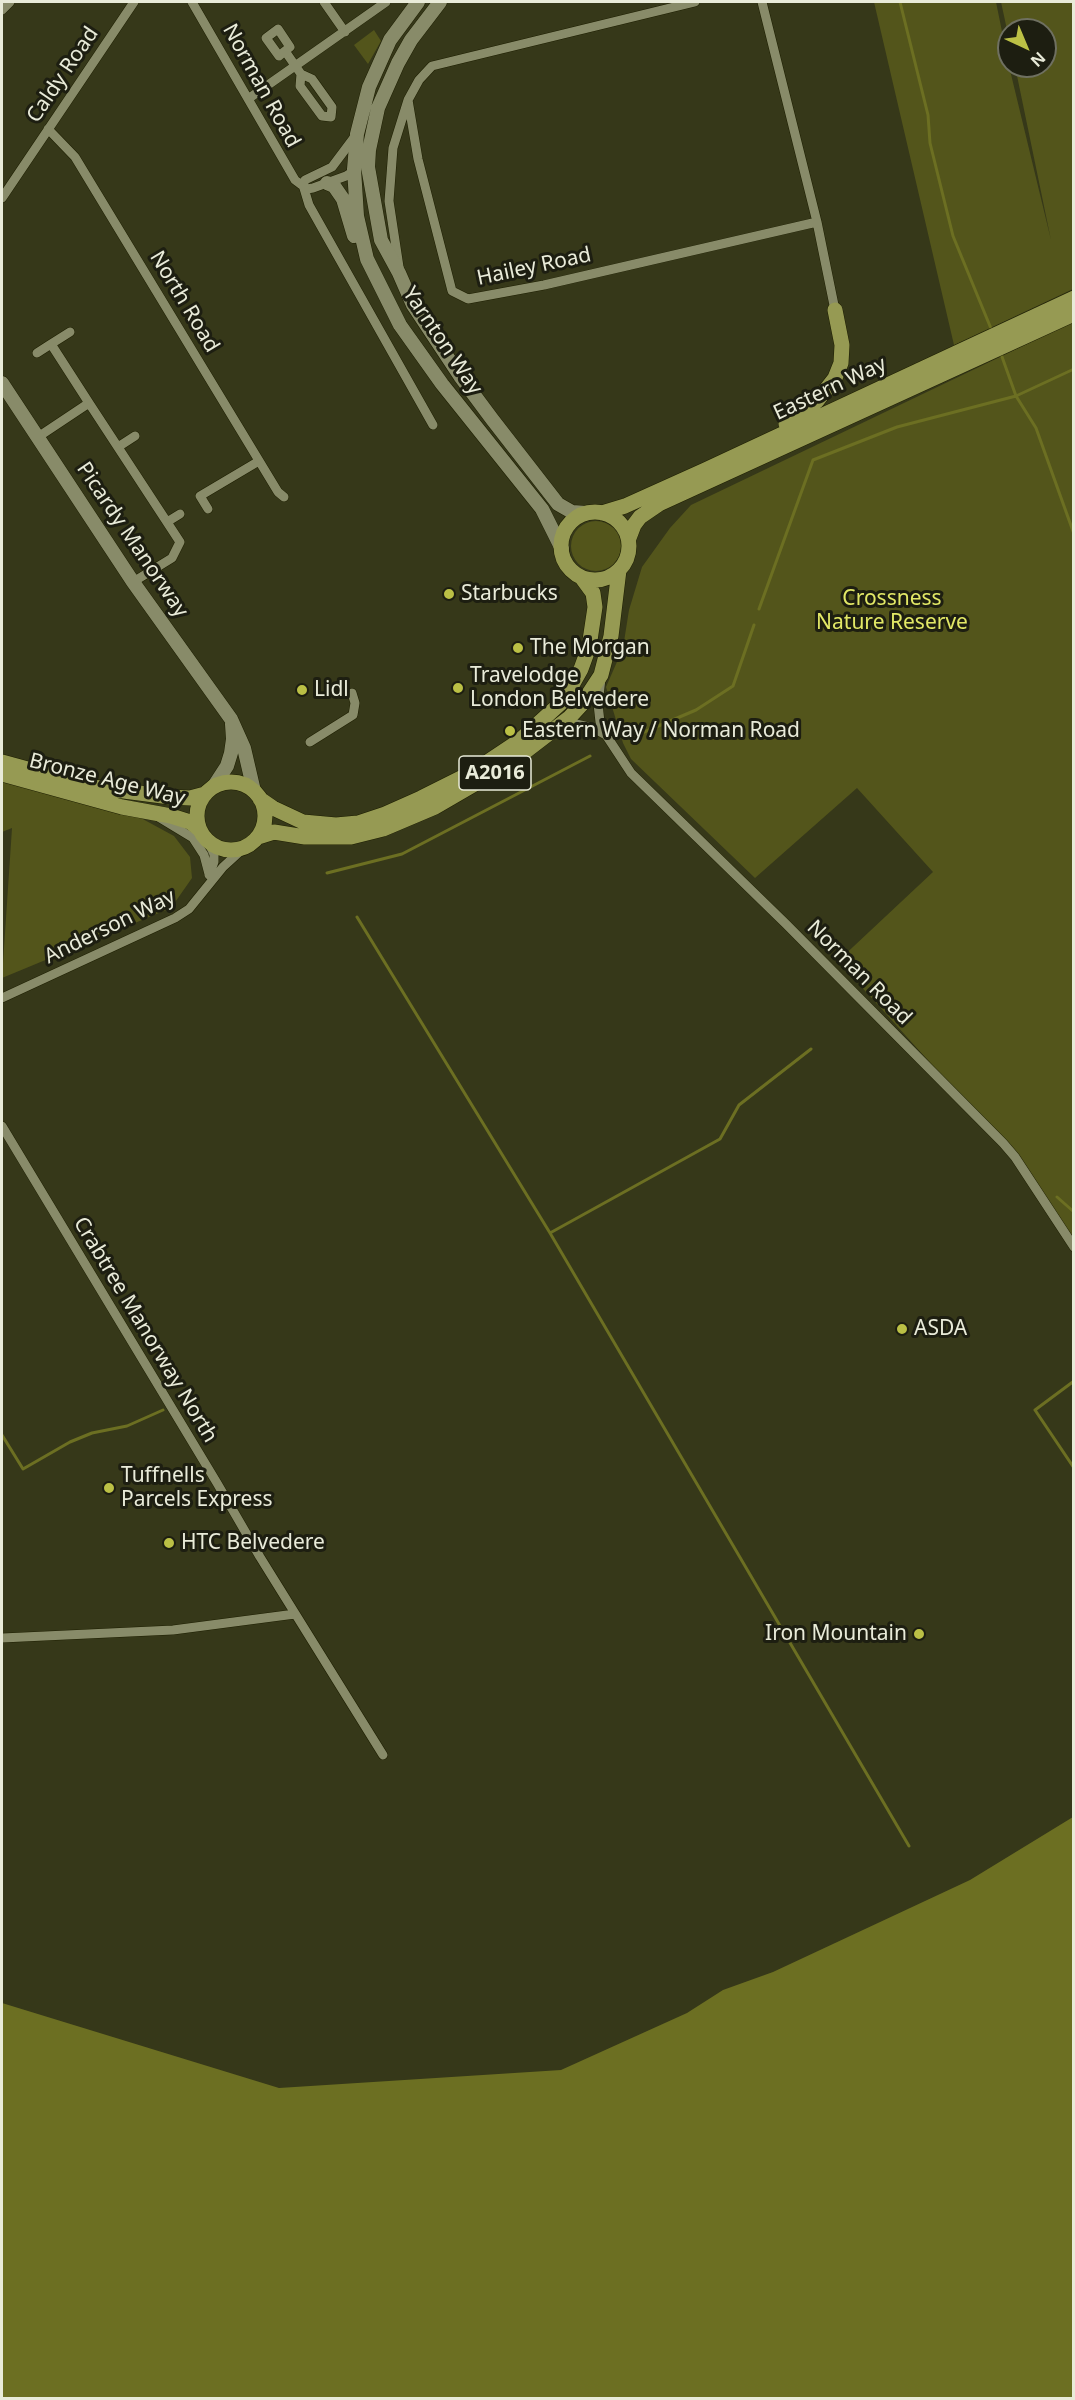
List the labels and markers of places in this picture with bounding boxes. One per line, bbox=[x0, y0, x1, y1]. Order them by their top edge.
place label: Starbucks bbox=[461, 581, 558, 607]
marker: Starbucks bbox=[442, 587, 456, 601]
place label: The Morgan bbox=[530, 635, 650, 661]
marker: The Morgan bbox=[511, 641, 525, 655]
place label: Travelodge London Belvedere bbox=[470, 663, 649, 713]
place label: Lidl bbox=[314, 677, 349, 703]
marker: Travelodge London Belvedere bbox=[451, 681, 465, 695]
marker: Lidl bbox=[295, 683, 309, 697]
place label: Eastern Way / Norman Road bbox=[522, 718, 800, 744]
marker: Eastern Way / Norman Road bbox=[503, 724, 517, 738]
place label: ASDA bbox=[914, 1316, 967, 1342]
marker: ASDA bbox=[895, 1322, 909, 1336]
place label: Tuffnells Parcels Express bbox=[121, 1463, 273, 1513]
marker: Tuffnells Parcels Express bbox=[102, 1481, 116, 1495]
place label: HTC Belvedere bbox=[181, 1530, 325, 1556]
marker: HTC Belvedere bbox=[162, 1536, 176, 1550]
place label: Iron Mountain bbox=[765, 1621, 907, 1647]
marker: Iron Mountain bbox=[912, 1627, 926, 1641]

